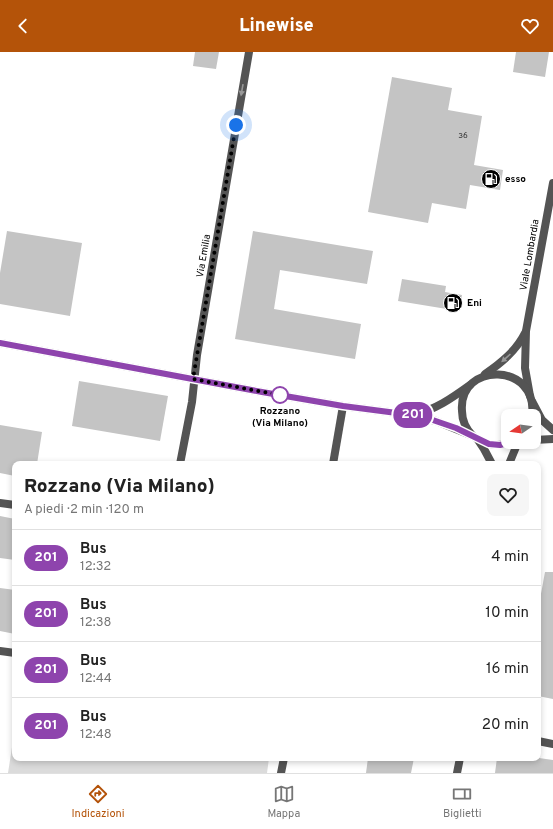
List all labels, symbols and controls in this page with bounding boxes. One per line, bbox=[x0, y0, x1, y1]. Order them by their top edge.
icon: back bbox=[12, 15, 34, 37]
text: Linewise bbox=[239, 15, 314, 38]
icon: heart bbox=[519, 15, 541, 37]
one-way arrow bbox=[239, 84, 245, 97]
your location bbox=[226, 115, 246, 135]
house number: 36 bbox=[458, 131, 468, 141]
fuel station icon: esso bbox=[480, 168, 502, 190]
place label: esso bbox=[505, 173, 526, 186]
street label: Viale Lombardia bbox=[517, 218, 543, 292]
street label: Via Emilia bbox=[194, 233, 214, 279]
fuel station icon: Eni bbox=[442, 292, 464, 314]
place label: Eni bbox=[467, 297, 482, 310]
one-way arrow bbox=[501, 353, 511, 363]
marker: Rozzano (Via Milano) bbox=[271, 386, 289, 404]
line badge: 201 bbox=[390, 402, 436, 428]
place label: Rozzano (Via Milano) bbox=[252, 405, 308, 430]
text: 201 bbox=[401, 406, 425, 423]
north arrow bbox=[501, 409, 541, 449]
map controls bbox=[501, 409, 541, 449]
button: heart bbox=[487, 474, 529, 516]
text: Rozzano (Via Milano) bbox=[24, 475, 215, 499]
text: A piedi · 2 min · 120 m bbox=[24, 502, 144, 518]
text: Bus bbox=[80, 540, 107, 559]
text: 4 min bbox=[491, 548, 529, 567]
text: 201 bbox=[34, 549, 58, 566]
text: 12:32 bbox=[80, 559, 111, 575]
text: Bus bbox=[80, 596, 107, 615]
text: 10 min bbox=[485, 604, 529, 623]
text: 201 bbox=[34, 605, 58, 622]
text: 12:38 bbox=[80, 615, 112, 631]
text: Bus bbox=[80, 652, 107, 671]
text: 16 min bbox=[486, 660, 529, 679]
text: 201 bbox=[34, 661, 58, 678]
text: 12:44 bbox=[80, 671, 112, 687]
text: Bus bbox=[80, 708, 107, 727]
text: 20 min bbox=[482, 716, 529, 735]
text: 201 bbox=[34, 717, 58, 734]
text: 12:48 bbox=[80, 727, 112, 743]
tab: Indicazioni bbox=[71, 783, 125, 821]
tab: Mappa bbox=[267, 783, 300, 821]
tab: Biglietti bbox=[443, 783, 482, 821]

